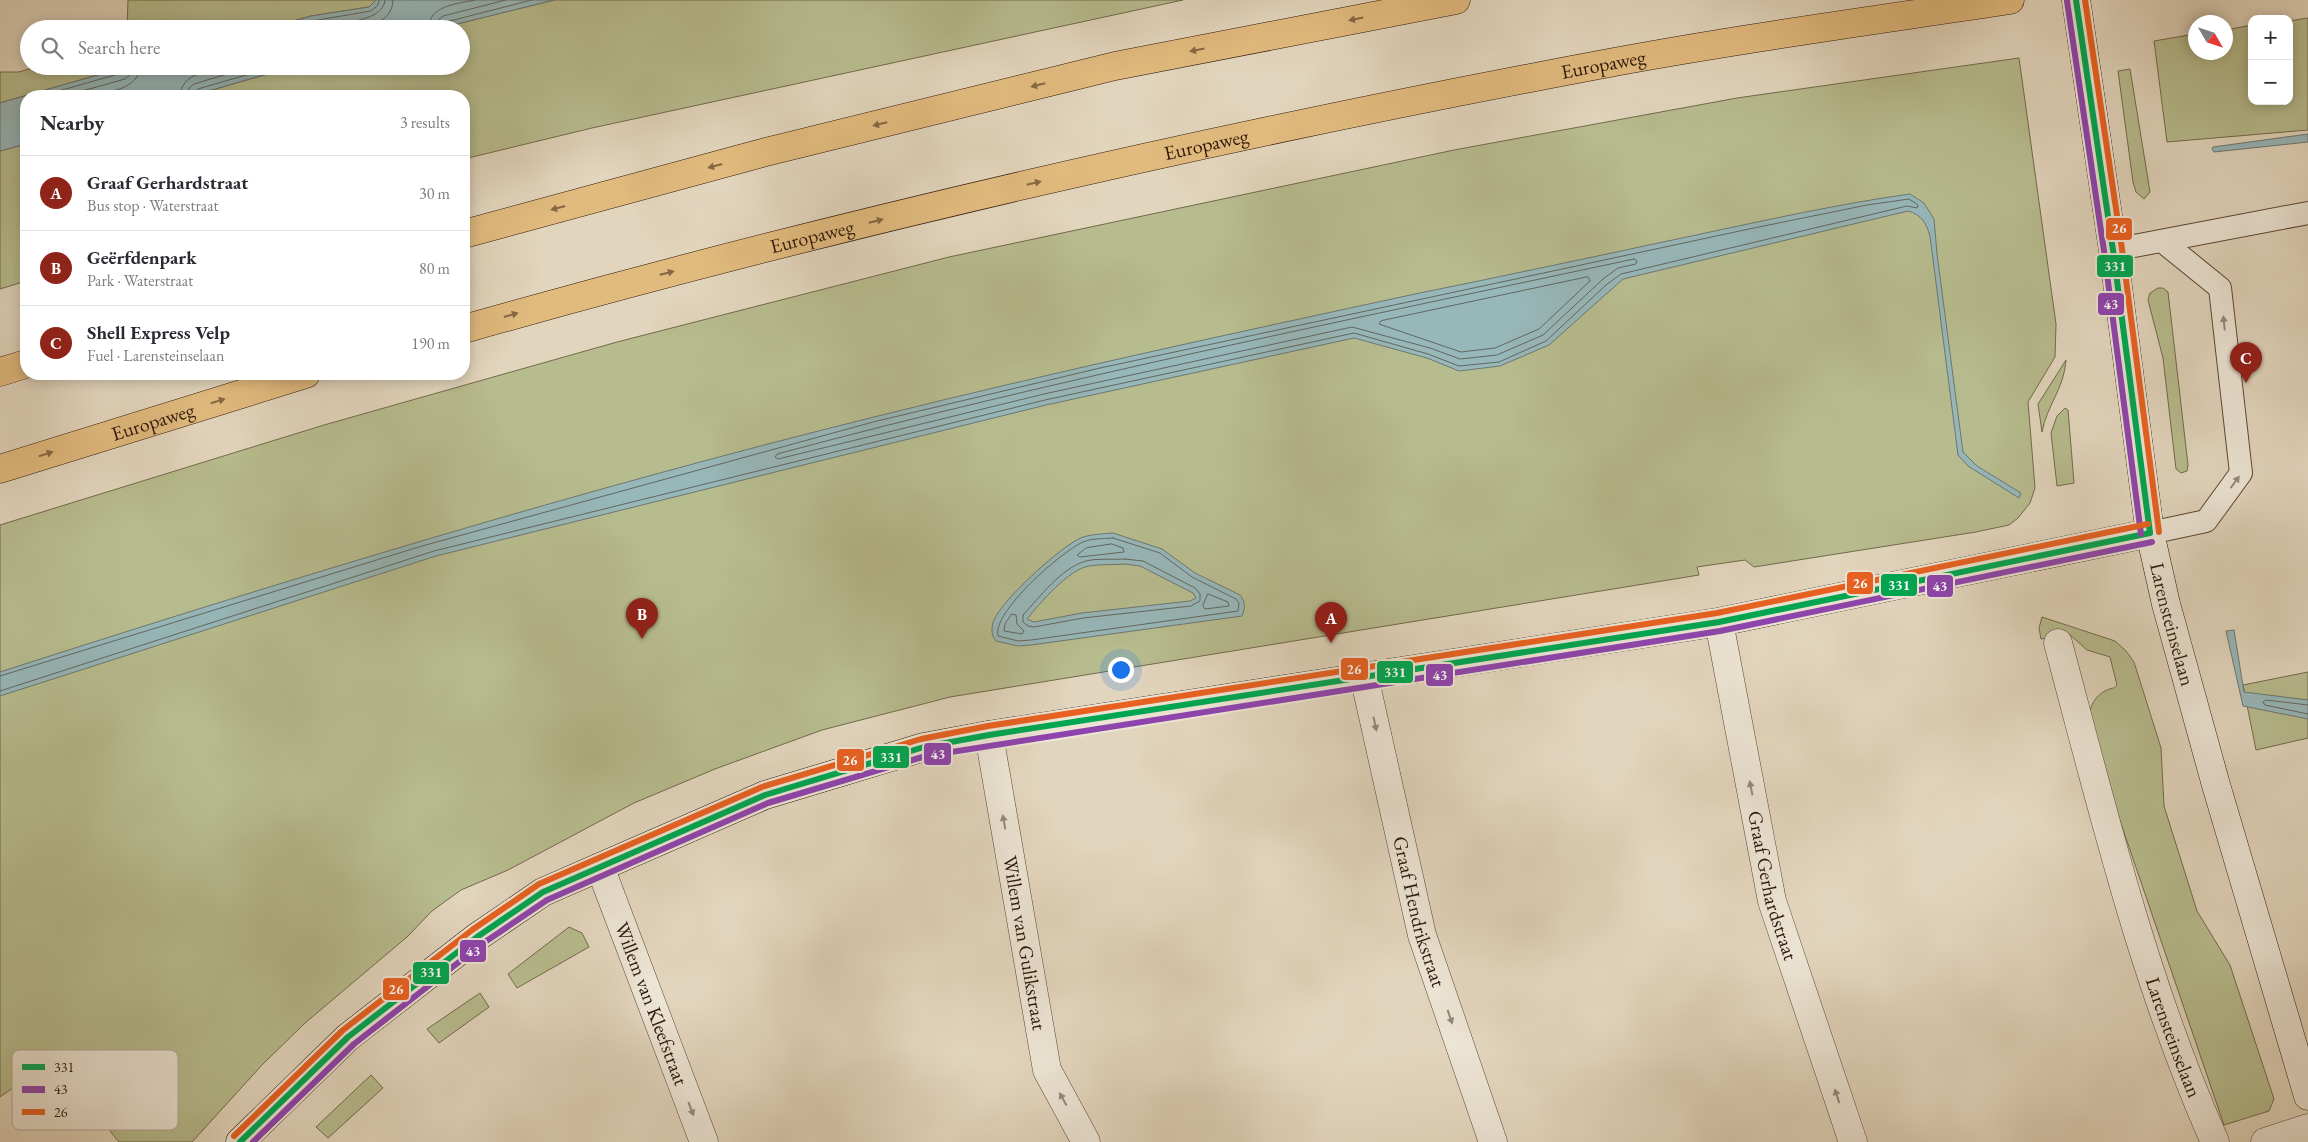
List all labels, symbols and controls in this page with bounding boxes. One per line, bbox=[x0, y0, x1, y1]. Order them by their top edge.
north arrow bbox=[2188, 15, 2233, 60]
map controls bbox=[2248, 15, 2293, 105]
button: + bbox=[2248, 15, 2293, 60]
one-way arrow bbox=[1348, 16, 1364, 24]
search box bbox=[20, 20, 470, 75]
icon: search bbox=[38, 34, 66, 62]
text: Search here bbox=[78, 35, 160, 60]
street label: Europaweg bbox=[1559, 43, 1648, 85]
one-way arrow bbox=[1188, 47, 1204, 55]
button: − bbox=[2248, 60, 2293, 105]
one-way arrow bbox=[1031, 81, 1046, 89]
text: Nearby bbox=[40, 109, 104, 136]
text: 3 results bbox=[400, 112, 450, 133]
one-way arrow bbox=[873, 120, 888, 128]
street label: Europaweg bbox=[1162, 122, 1251, 166]
one-way arrow bbox=[707, 162, 722, 170]
text: Graaf Gerhardstraat bbox=[87, 170, 248, 195]
one-way arrow bbox=[1027, 179, 1042, 187]
text: A bbox=[50, 183, 62, 204]
text: 30 m bbox=[419, 183, 450, 204]
text: Bus stop · Waterstraat bbox=[87, 195, 219, 216]
one-way arrow bbox=[551, 204, 566, 212]
street label: Europaweg bbox=[767, 213, 857, 259]
one-way arrow bbox=[869, 217, 884, 225]
line badge: 26 bbox=[2105, 217, 2133, 241]
text: 26 bbox=[2112, 219, 2127, 237]
text: Geërfdenpark bbox=[87, 245, 197, 270]
line badge: 331 bbox=[2096, 254, 2134, 278]
text: 331 bbox=[2104, 257, 2126, 275]
text: B bbox=[51, 258, 61, 279]
text: 80 m bbox=[419, 258, 450, 279]
one-way arrow bbox=[660, 268, 675, 276]
text: Park · Waterstraat bbox=[87, 270, 193, 291]
line badge: 43 bbox=[2097, 292, 2125, 316]
text: 43 bbox=[2104, 295, 2118, 313]
one-way arrow bbox=[503, 311, 518, 319]
one-way arrow bbox=[2220, 314, 2228, 330]
text: Shell Express Velp bbox=[87, 320, 230, 345]
text: C bbox=[50, 333, 62, 354]
text: 190 m bbox=[411, 333, 450, 354]
pin: C bbox=[2230, 342, 2262, 383]
text: Fuel · Larensteinselaan bbox=[87, 345, 224, 366]
street label: Europaweg bbox=[108, 396, 198, 447]
one-way arrow bbox=[211, 396, 226, 404]
one-way arrow bbox=[39, 450, 54, 457]
one-way arrow bbox=[2230, 475, 2240, 489]
street label: Larensteinselaan bbox=[2144, 560, 2201, 689]
line badge: 26 bbox=[1846, 571, 1874, 595]
line badge: 331 bbox=[1880, 573, 1918, 597]
text: 26 bbox=[1853, 574, 1868, 592]
line badge: 43 bbox=[1926, 574, 1954, 598]
text: 331 bbox=[1888, 576, 1910, 594]
text: 43 bbox=[1933, 577, 1947, 595]
pin: B bbox=[626, 598, 658, 639]
pin: A bbox=[1315, 602, 1347, 643]
your location bbox=[1108, 657, 1134, 683]
line badge: 26 bbox=[1340, 657, 1369, 681]
text: 26 bbox=[1347, 660, 1362, 678]
line badge: 331 bbox=[1376, 660, 1414, 684]
text: 331 bbox=[1384, 663, 1406, 681]
line badge: 43 bbox=[1425, 663, 1454, 687]
text: 43 bbox=[1433, 666, 1447, 684]
one-way arrow bbox=[1371, 716, 1379, 732]
line badge: 43 bbox=[923, 742, 952, 766]
line badge: 331 bbox=[872, 745, 910, 769]
text: 43 bbox=[931, 745, 945, 763]
line badge: 26 bbox=[836, 748, 865, 772]
text: 331 bbox=[880, 748, 902, 766]
text: 26 bbox=[843, 751, 858, 769]
one-way arrow bbox=[1746, 780, 1754, 796]
street label: Graaf Gerhardstraat bbox=[1742, 808, 1804, 964]
one-way arrow bbox=[999, 814, 1007, 830]
street label: Graaf Hendrikstraat bbox=[1387, 834, 1452, 991]
street label: Willem van Gulikstraat bbox=[997, 854, 1053, 1033]
street label: Willem van Kleefstraat bbox=[609, 918, 695, 1090]
line badge: 43 bbox=[459, 939, 487, 963]
text: 43 bbox=[466, 942, 480, 960]
line badge: 331 bbox=[412, 961, 450, 985]
text: 331 bbox=[420, 963, 442, 981]
street label: Larensteinselaan bbox=[2140, 974, 2208, 1102]
line badge: 26 bbox=[382, 977, 410, 1001]
text: 26 bbox=[389, 980, 404, 998]
one-way arrow bbox=[1447, 1009, 1454, 1024]
legend bbox=[12, 1050, 178, 1130]
text: 331 bbox=[54, 1058, 74, 1076]
text: 43 bbox=[54, 1080, 68, 1098]
one-way arrow bbox=[1833, 1088, 1840, 1103]
one-way arrow bbox=[1059, 1092, 1067, 1107]
one-way arrow bbox=[688, 1101, 695, 1116]
text: 26 bbox=[54, 1103, 68, 1121]

